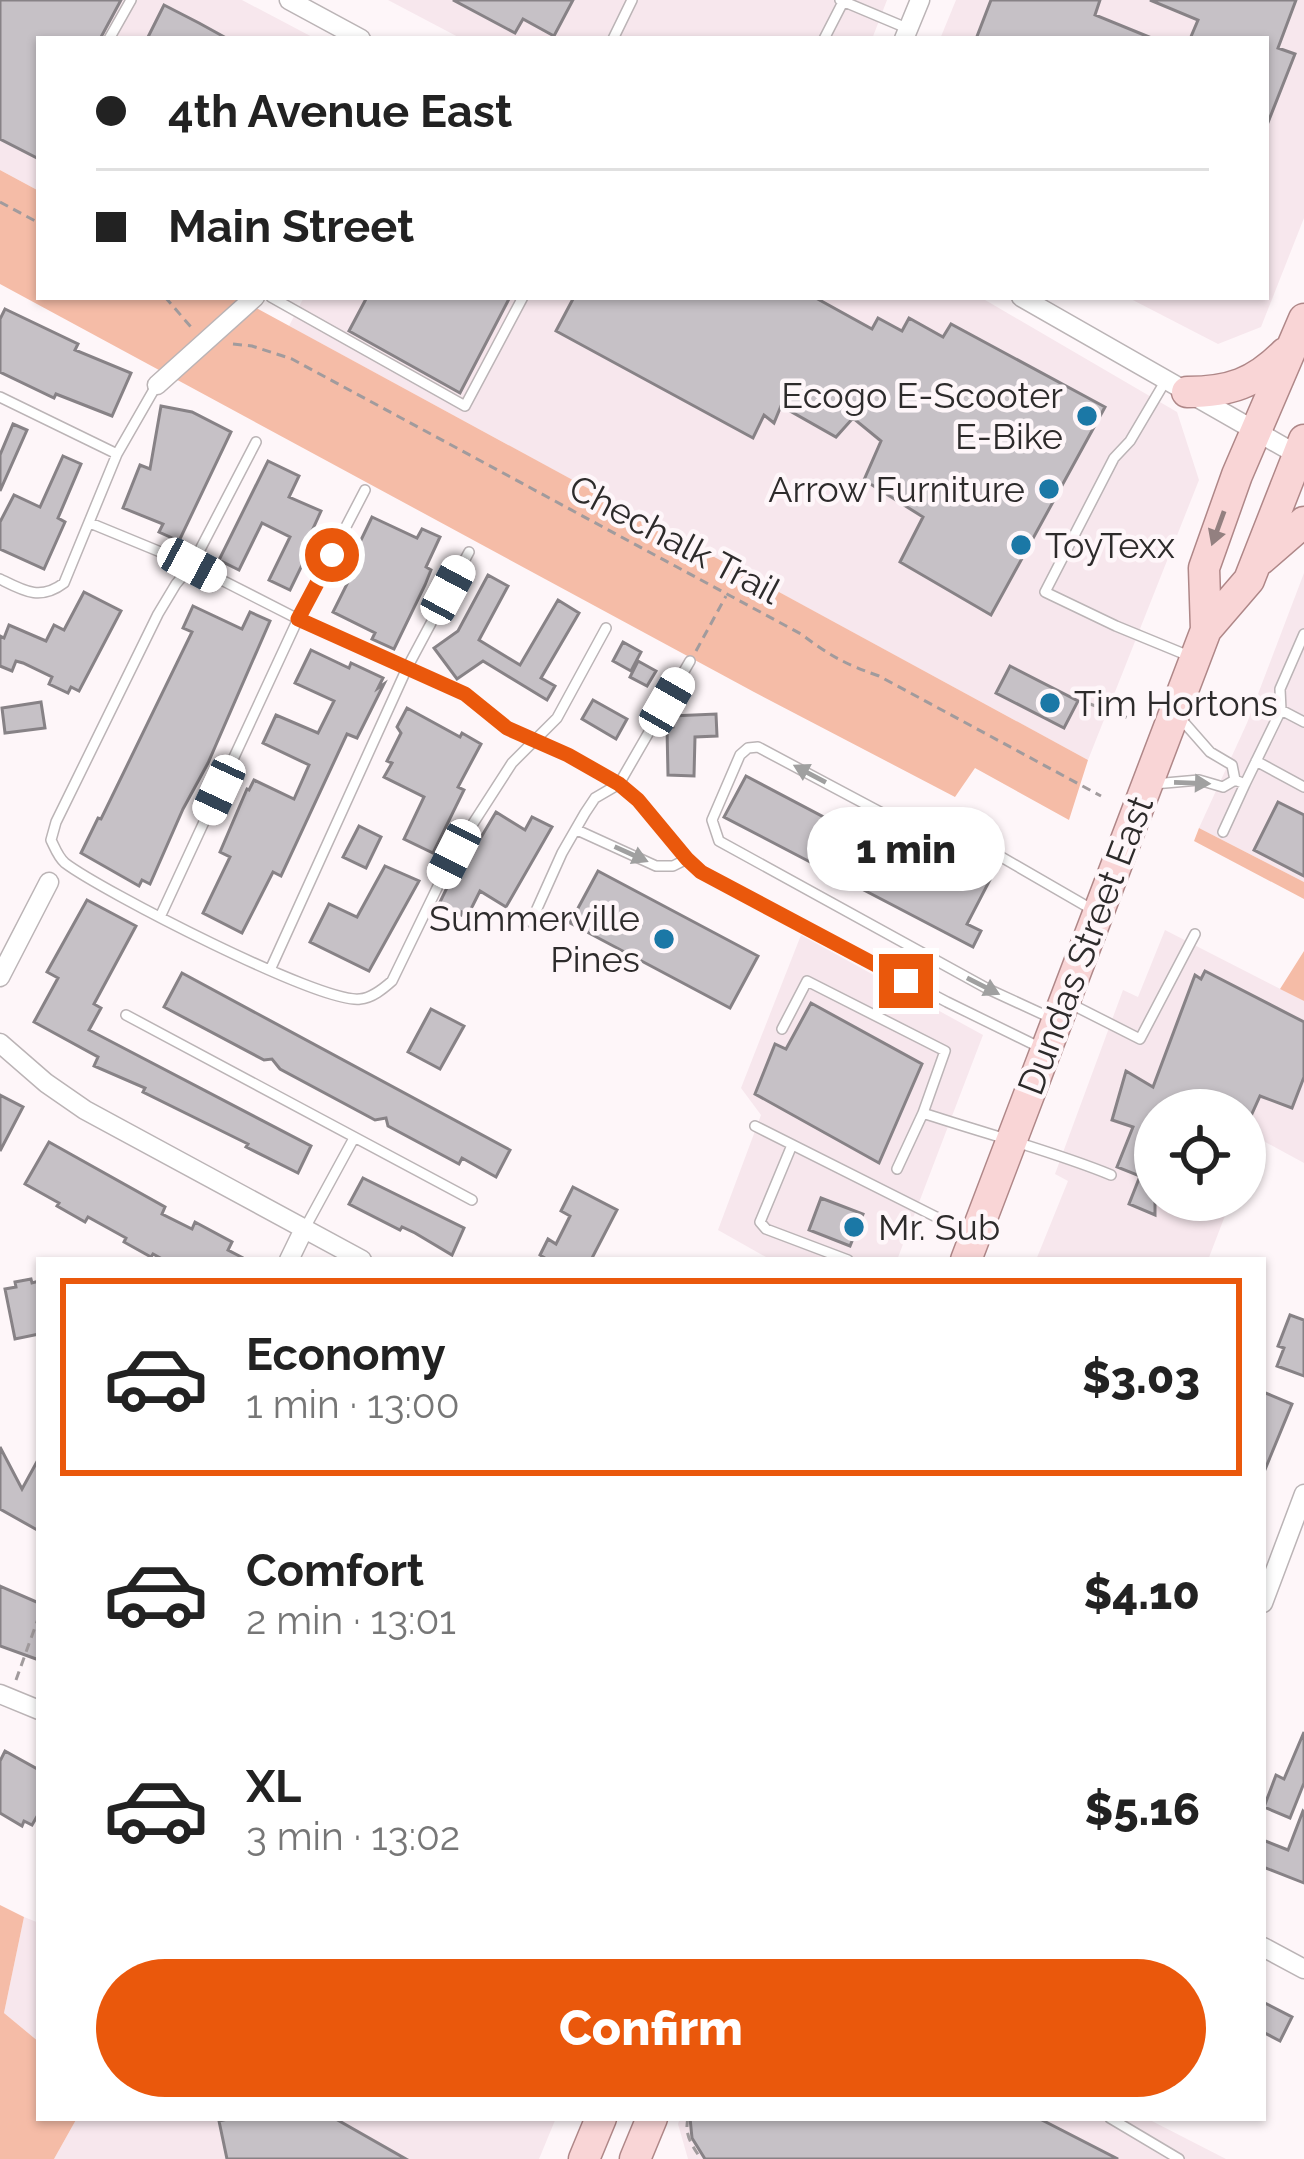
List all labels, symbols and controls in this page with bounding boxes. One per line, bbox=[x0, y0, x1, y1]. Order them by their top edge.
text: 4th Avenue East bbox=[168, 85, 512, 138]
text: Main Street bbox=[168, 200, 414, 253]
place label: Ecogo E-Scooter E-Bike bbox=[781, 374, 1063, 457]
marker: Ecogo E-Scooter E-Bike bbox=[1074, 403, 1100, 429]
street label: Chechalk Trail bbox=[562, 466, 788, 612]
place label: Arrow Furniture bbox=[768, 468, 1025, 510]
marker: Arrow Furniture bbox=[1036, 476, 1062, 502]
one-way arrow bbox=[1208, 511, 1226, 547]
place label: ToyTexx bbox=[1045, 524, 1175, 566]
route start bbox=[305, 528, 359, 582]
car bbox=[152, 532, 232, 598]
marker: ToyTexx bbox=[1008, 532, 1034, 558]
car bbox=[415, 550, 481, 630]
car bbox=[633, 662, 701, 742]
place label: Tim Hortons bbox=[1074, 682, 1278, 724]
marker: Tim Hortons bbox=[1037, 690, 1063, 716]
car bbox=[187, 750, 251, 830]
one-way arrow bbox=[793, 764, 828, 785]
one-way arrow bbox=[1173, 774, 1211, 793]
street label: Dundas Street East bbox=[1009, 790, 1161, 1100]
callout: 1 min bbox=[807, 807, 1005, 891]
car bbox=[422, 814, 486, 894]
text: 1 min bbox=[856, 826, 956, 872]
one-way arrow bbox=[614, 845, 649, 865]
place label: Summerville Pines bbox=[429, 897, 640, 980]
marker: Summerville Pines bbox=[651, 926, 677, 952]
route end bbox=[879, 954, 933, 1008]
one-way arrow bbox=[966, 975, 1000, 995]
map controls bbox=[1134, 1089, 1266, 1221]
button: locate bbox=[1134, 1089, 1266, 1221]
place label: Mr. Sub bbox=[878, 1206, 1000, 1248]
marker: Mr. Sub bbox=[841, 1214, 867, 1240]
icon: car bbox=[102, 1323, 210, 1431]
text: Economy bbox=[246, 1328, 446, 1381]
text: $3.03 bbox=[1082, 1351, 1200, 1404]
text: 1 min · 13:00 bbox=[246, 1381, 460, 1427]
icon: car bbox=[102, 1539, 210, 1647]
text: Comfort bbox=[246, 1544, 424, 1597]
text: $4.10 bbox=[1083, 1567, 1200, 1620]
text: 2 min · 13:01 bbox=[246, 1597, 456, 1643]
icon: car bbox=[102, 1755, 210, 1863]
text: XL bbox=[246, 1760, 301, 1813]
text: $5.16 bbox=[1085, 1783, 1200, 1836]
text: 3 min · 13:02 bbox=[246, 1813, 460, 1859]
button: Confirm bbox=[96, 1959, 1206, 2097]

